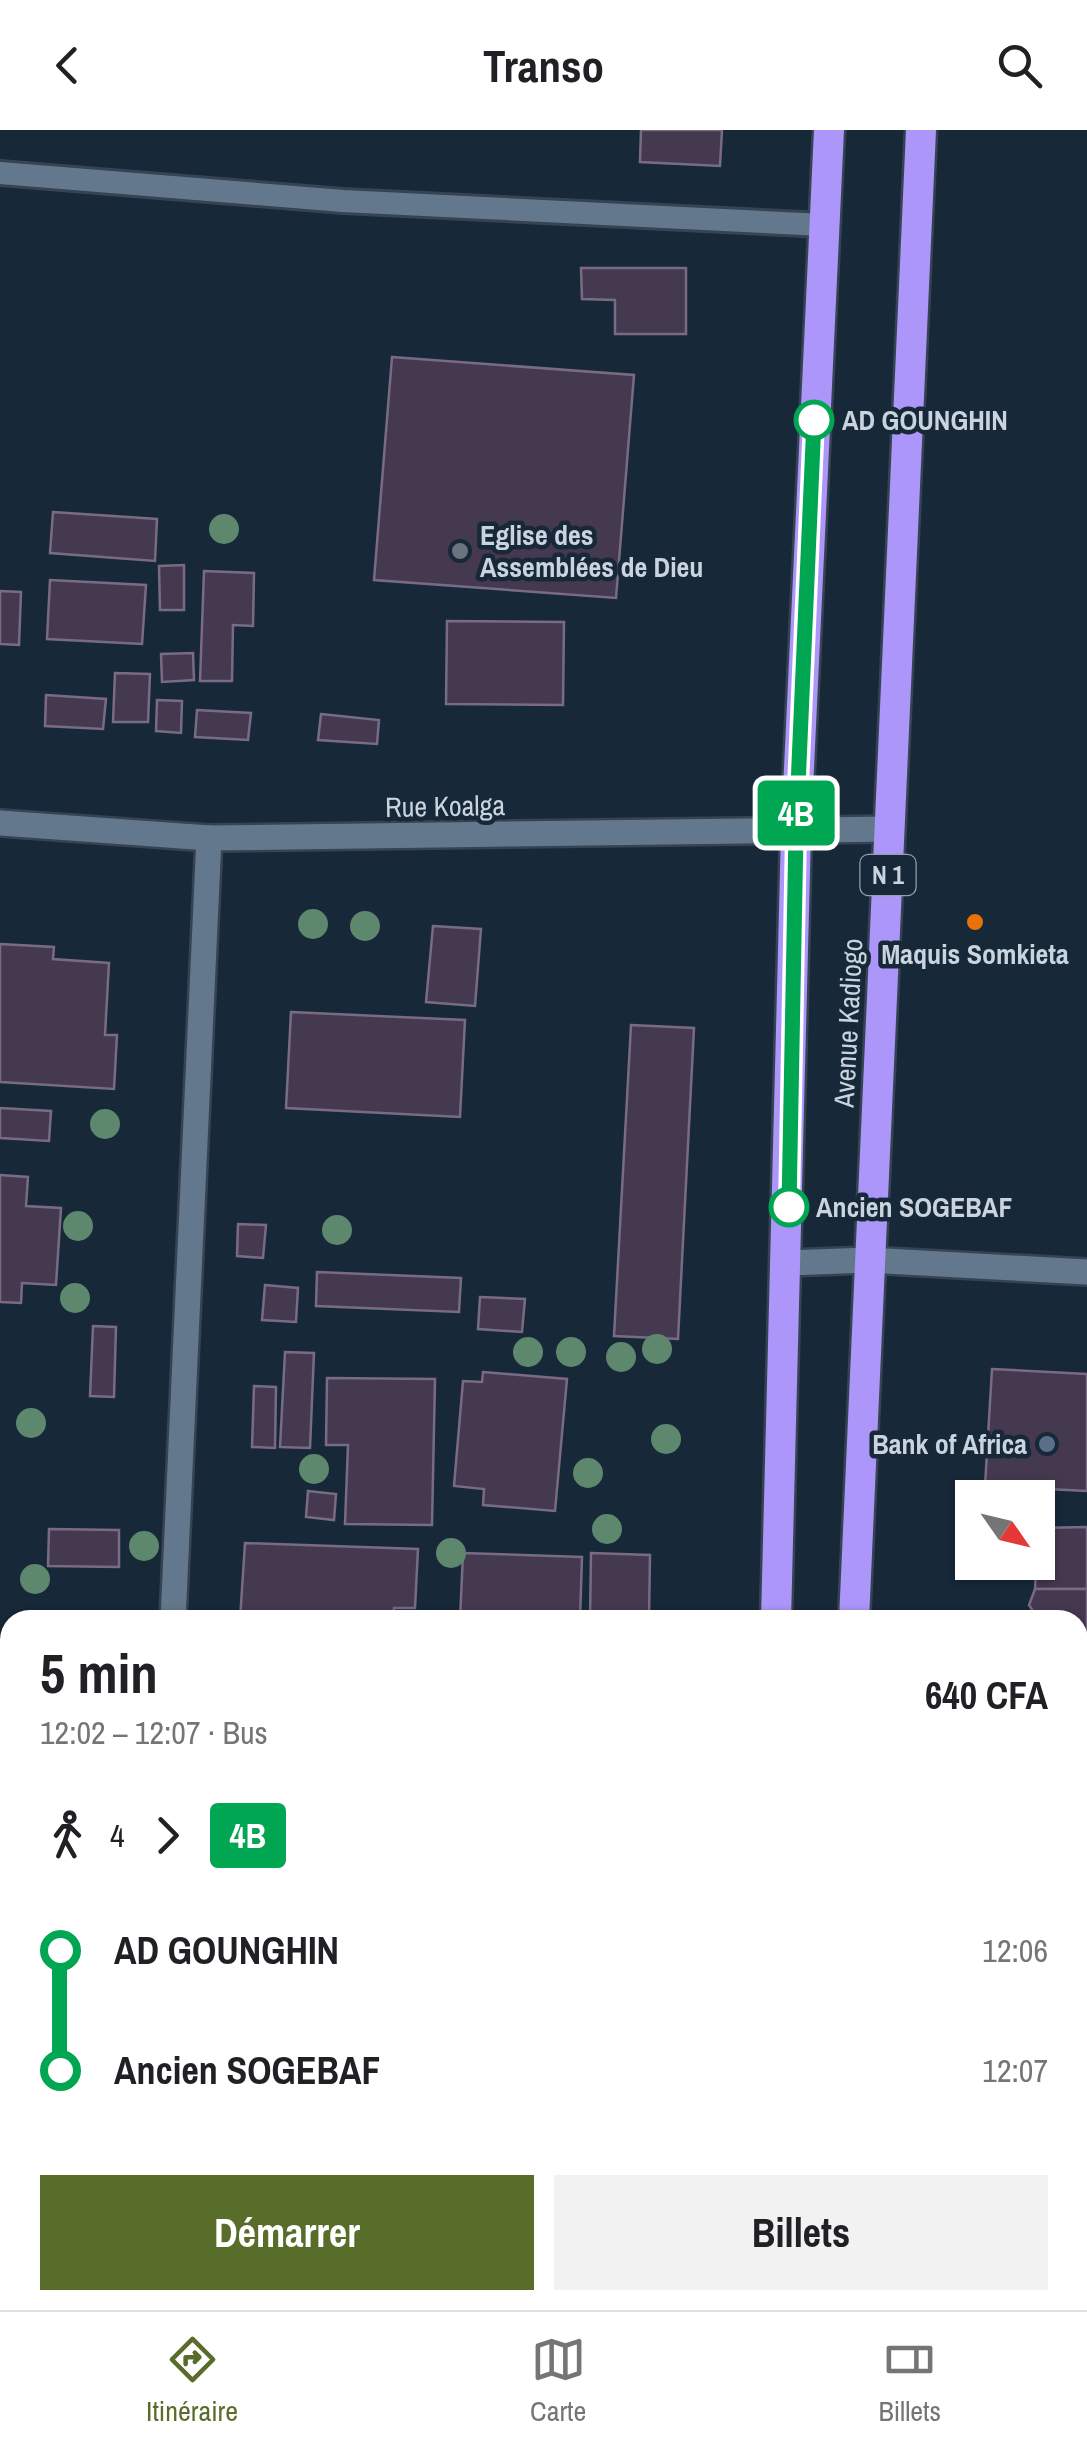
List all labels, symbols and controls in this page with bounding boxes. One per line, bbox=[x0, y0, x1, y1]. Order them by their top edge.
text: Transo bbox=[483, 35, 604, 96]
icon: back bbox=[40, 38, 95, 93]
icon: search bbox=[992, 38, 1047, 93]
marker: AD GOUNGHIN bbox=[795, 401, 833, 439]
place label: AD GOUNGHIN bbox=[842, 401, 1008, 439]
place label: Eglise des Assemblées de Dieu bbox=[480, 516, 703, 586]
marker: Eglise des Assemblées de Dieu bbox=[449, 540, 471, 562]
line badge: 4B bbox=[751, 780, 841, 846]
street label: Rue Koalga bbox=[385, 786, 506, 826]
text: 4B bbox=[778, 790, 814, 837]
road number: N 1 bbox=[860, 855, 916, 895]
marker: Maquis Somkieta bbox=[964, 911, 986, 933]
place label: Maquis Somkieta bbox=[881, 935, 1069, 973]
street label: Avenue Kadiogo bbox=[825, 937, 871, 1110]
marker: Ancien SOGEBAF bbox=[770, 1188, 808, 1226]
place label: Ancien SOGEBAF bbox=[816, 1188, 1012, 1226]
place label: Bank of Africa bbox=[872, 1425, 1027, 1463]
marker: Bank of Africa bbox=[1036, 1433, 1058, 1455]
north arrow bbox=[955, 1480, 1055, 1580]
map controls bbox=[955, 1480, 1055, 1580]
text: 5 min bbox=[40, 1636, 158, 1710]
text: 640 CFA bbox=[925, 1670, 1048, 1721]
text: 12:02 – 12:07 · Bus bbox=[40, 1711, 268, 1754]
icon: walk bbox=[40, 1808, 95, 1863]
icon: forward bbox=[140, 1808, 195, 1863]
text: 4B bbox=[230, 1812, 266, 1859]
text: 4 bbox=[110, 1814, 125, 1857]
text: AD GOUNGHIN bbox=[114, 1925, 339, 1976]
text: 12:06 bbox=[982, 1929, 1048, 1972]
text: Ancien SOGEBAF bbox=[114, 2045, 381, 2096]
text: 12:07 bbox=[982, 2049, 1048, 2092]
button: Démarrer bbox=[40, 2175, 534, 2290]
button: Billets bbox=[554, 2175, 1048, 2290]
tab: Itinéraire bbox=[146, 2332, 238, 2430]
tab: Carte bbox=[530, 2332, 586, 2430]
tab: Billets bbox=[878, 2332, 941, 2430]

